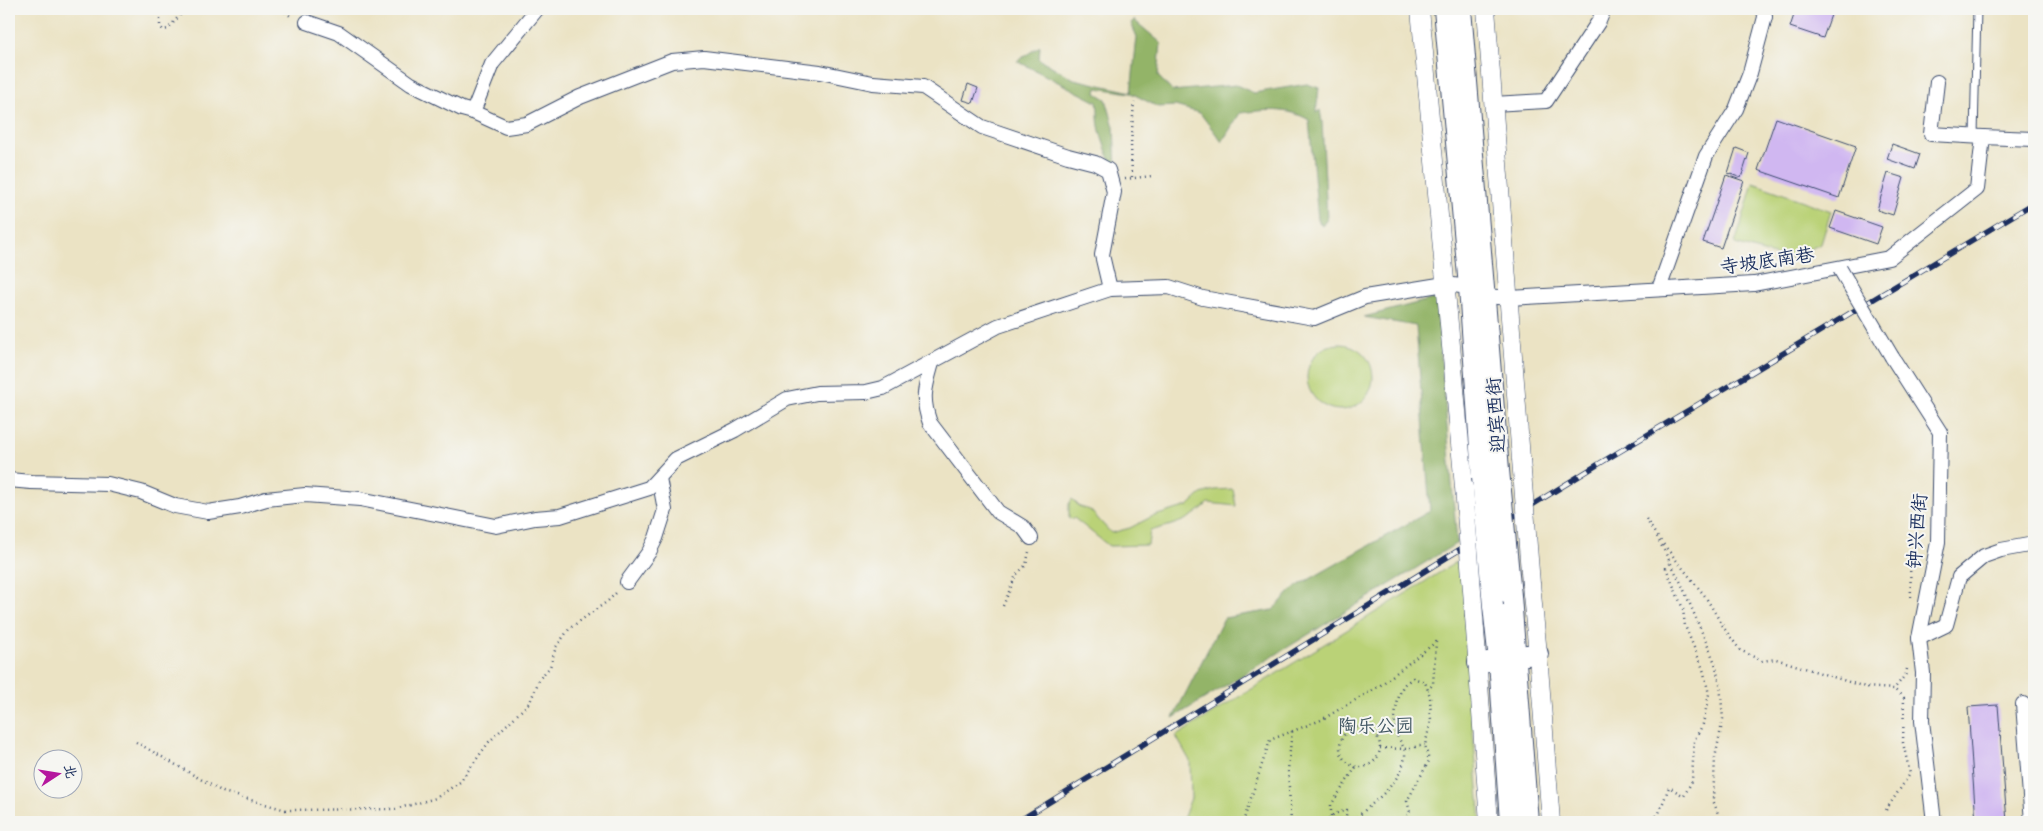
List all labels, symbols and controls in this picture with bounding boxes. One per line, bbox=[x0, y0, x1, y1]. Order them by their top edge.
street label: 寺坡底南巷 bbox=[1719, 244, 1816, 281]
street label: 迎宾西街 bbox=[1483, 376, 1513, 454]
street label: 钟兴西街 bbox=[1905, 492, 1934, 570]
park label: 陶乐公园 bbox=[1338, 716, 1414, 740]
north arrow bbox=[32, 748, 82, 798]
text: 北 bbox=[59, 763, 78, 780]

